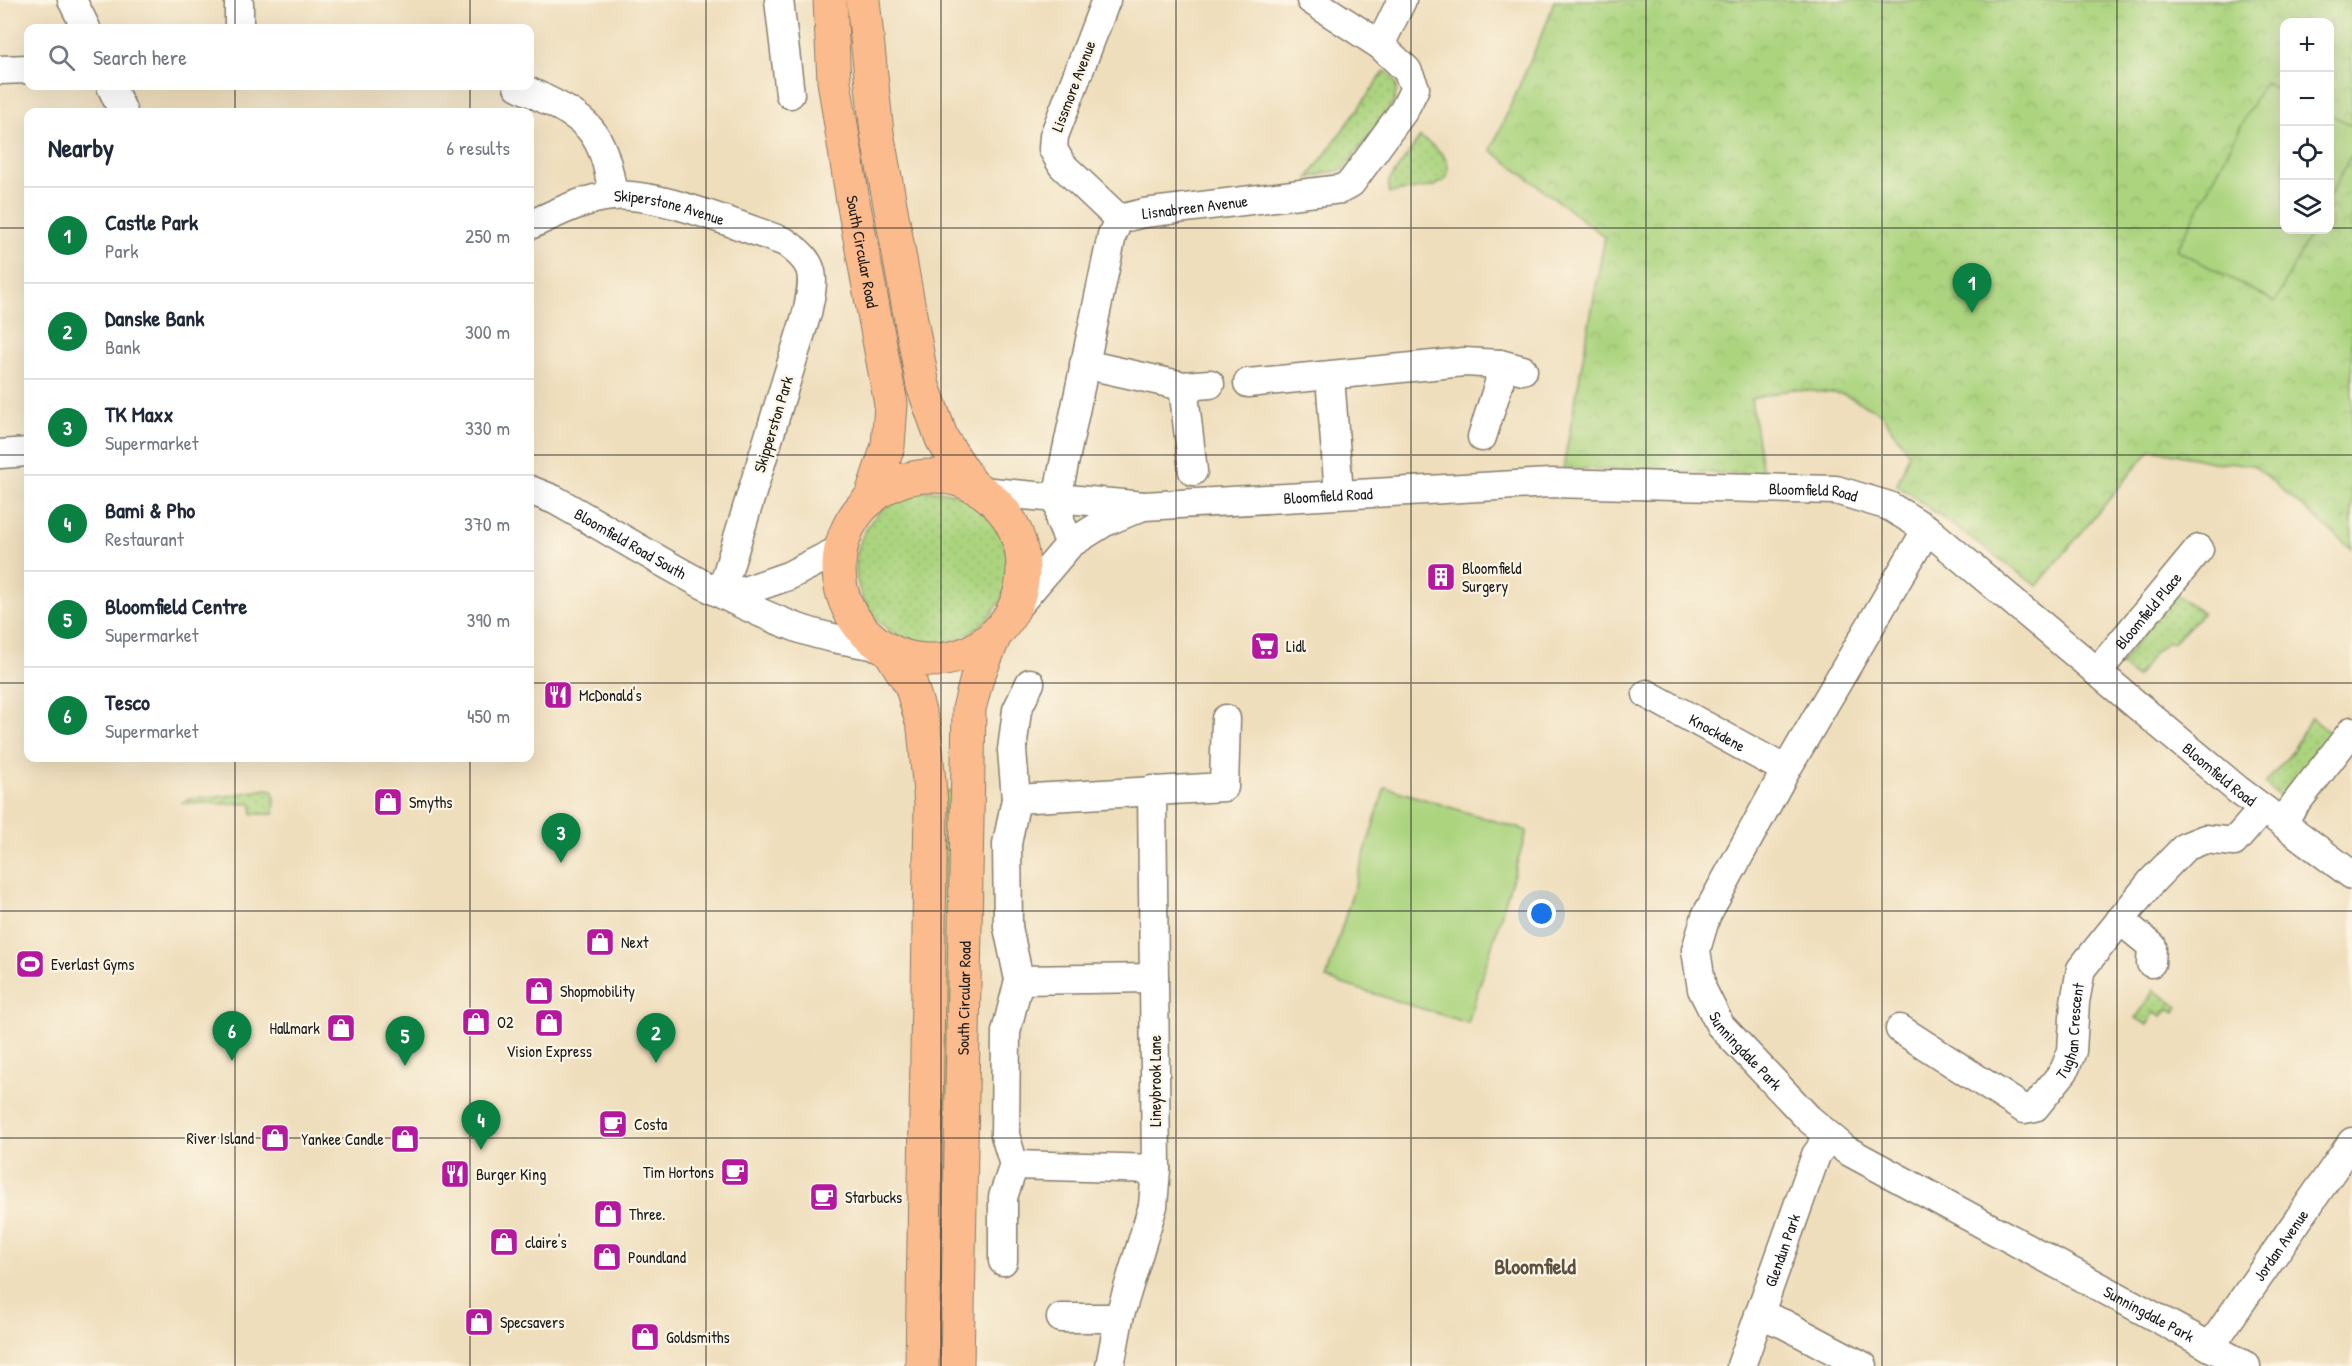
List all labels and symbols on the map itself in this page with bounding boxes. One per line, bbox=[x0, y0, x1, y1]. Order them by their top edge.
street label: Lissmore Avenue bbox=[1046, 37, 1101, 135]
street label: Skiperstone Avenue bbox=[614, 184, 728, 230]
street label: Lisnabreen Avenue bbox=[1141, 189, 1250, 224]
street label: South Circular Road bbox=[841, 194, 884, 310]
pin: 1 bbox=[1952, 264, 1992, 313]
street label: Skipperston Park bbox=[748, 373, 798, 475]
street label: Bloomfield Road bbox=[1769, 477, 1861, 507]
street label: Bloomfield Road bbox=[1283, 482, 1373, 509]
street label: Bloomfield Road South bbox=[571, 502, 691, 584]
place label: Bloomfield Surgery bbox=[1462, 557, 1521, 597]
building icon: Bloomfield Surgery bbox=[1425, 561, 1457, 593]
street label: Bloomfield Place bbox=[2110, 567, 2187, 654]
supermarket icon: Lidl bbox=[1249, 630, 1281, 662]
place label: Lidl bbox=[1286, 635, 1307, 657]
restaurant icon: McDonald's bbox=[542, 679, 574, 711]
place label: McDonald's bbox=[579, 684, 642, 706]
street label: Knockdene bbox=[1685, 708, 1750, 757]
street label: Bloomfield Road bbox=[2178, 737, 2261, 811]
shop icon: Smyths bbox=[372, 786, 404, 818]
place label: Smyths bbox=[409, 791, 452, 813]
pin: 3 bbox=[542, 814, 580, 863]
your location bbox=[1527, 899, 1556, 928]
shop icon: Next bbox=[584, 926, 616, 958]
place label: Next bbox=[621, 931, 649, 953]
street label: South Circular Road bbox=[952, 941, 976, 1055]
sports icon: Everlast Gyms bbox=[14, 948, 46, 980]
place label: Everlast Gyms bbox=[51, 953, 134, 975]
shop icon: Shopmobility bbox=[523, 975, 555, 1007]
place label: Shopmobility bbox=[560, 980, 635, 1002]
street label: Tughan Crescent bbox=[2050, 981, 2089, 1084]
shop icon: O2 bbox=[460, 1006, 492, 1038]
shop icon: Vision Express bbox=[533, 1007, 565, 1039]
street label: Sunningdale Park bbox=[1704, 1008, 1787, 1095]
place label: O2 bbox=[497, 1011, 514, 1033]
pin: 6 bbox=[212, 1012, 252, 1061]
shop icon: Hallmark bbox=[325, 1012, 357, 1044]
pin: 2 bbox=[636, 1014, 676, 1063]
pin: 5 bbox=[386, 1016, 424, 1066]
place label: Hallmark bbox=[269, 1017, 320, 1039]
street label: Lineybrook Lane bbox=[1144, 1035, 1166, 1127]
place label: Vision Express bbox=[506, 1040, 592, 1062]
pin: 4 bbox=[462, 1100, 500, 1150]
cafe icon: Costa bbox=[597, 1108, 629, 1140]
place label: Costa bbox=[634, 1113, 667, 1135]
shop icon: River Island bbox=[259, 1122, 291, 1154]
shop icon: Yankee Candle bbox=[389, 1123, 421, 1155]
place label: River Island bbox=[187, 1127, 254, 1149]
place label: Yankee Candle bbox=[301, 1128, 385, 1150]
cafe icon: Tim Hortons bbox=[719, 1156, 751, 1188]
restaurant icon: Burger King bbox=[439, 1158, 471, 1190]
place label: Tim Hortons bbox=[643, 1161, 714, 1183]
place label: Burger King bbox=[476, 1163, 546, 1185]
cafe icon: Starbucks bbox=[808, 1181, 840, 1213]
place label: Starbucks bbox=[845, 1186, 902, 1208]
shop icon: Three. bbox=[592, 1198, 624, 1230]
place label: Three. bbox=[629, 1203, 666, 1225]
street label: Jordan Avenue bbox=[2248, 1204, 2314, 1285]
street label: Glendun Park bbox=[1759, 1210, 1805, 1290]
shop icon: claire's bbox=[488, 1226, 520, 1258]
place label: claire's bbox=[525, 1231, 567, 1253]
shop icon: Poundland bbox=[591, 1241, 623, 1273]
place label: Poundland bbox=[628, 1246, 686, 1268]
district label: Bloomfield bbox=[1494, 1251, 1576, 1281]
street label: Sunningdale Park bbox=[2100, 1280, 2199, 1347]
shop icon: Specsavers bbox=[463, 1306, 495, 1338]
place label: Specsavers bbox=[500, 1311, 564, 1333]
shop icon: Goldsmiths bbox=[629, 1321, 661, 1353]
place label: Goldsmiths bbox=[666, 1326, 730, 1348]

